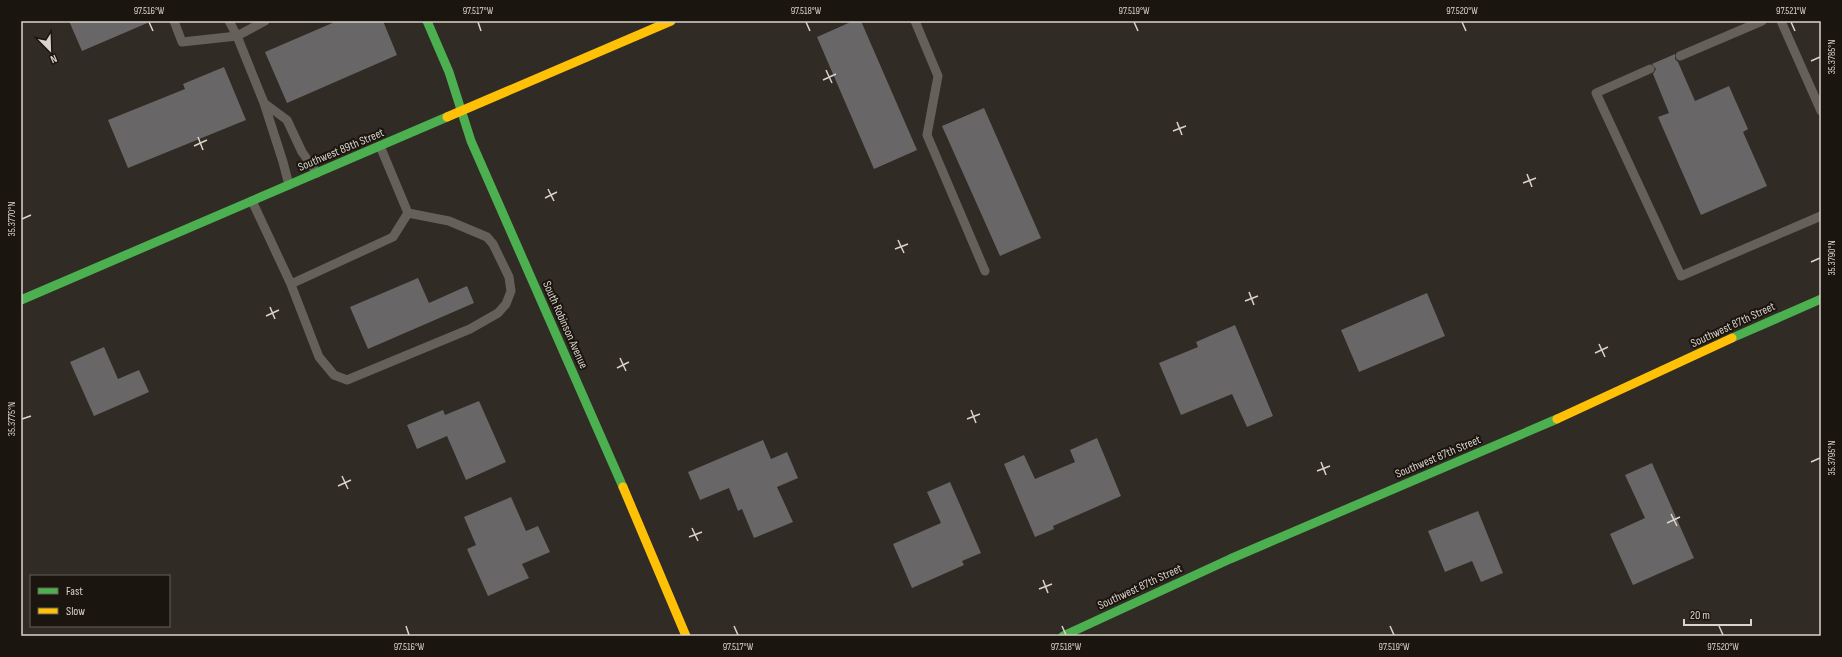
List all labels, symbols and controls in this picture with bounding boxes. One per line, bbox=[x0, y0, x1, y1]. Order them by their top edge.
text: 97.516°W bbox=[134, 5, 165, 17]
text: 97.517°W bbox=[463, 5, 494, 17]
text: 97.518°W bbox=[791, 5, 822, 17]
text: 97.519°W bbox=[1119, 5, 1150, 17]
text: 97.520°W bbox=[1446, 5, 1478, 17]
text: 97.521°W bbox=[1776, 5, 1807, 17]
north arrow bbox=[30, 30, 70, 70]
text: 35.3785°N bbox=[1826, 40, 1838, 74]
text: N bbox=[48, 52, 59, 66]
street label: Southwest 89th Street bbox=[296, 125, 387, 175]
text: 35.3770°N bbox=[6, 202, 18, 236]
text: 35.3790°N bbox=[1826, 240, 1838, 276]
street label: South Robinson Avenue bbox=[539, 279, 591, 371]
street label: Southwest 87th Street bbox=[1688, 299, 1778, 351]
text: 35.3775°N bbox=[6, 402, 18, 436]
street label: Southwest 87th Street bbox=[1393, 432, 1483, 482]
text: 35.3795°N bbox=[1826, 441, 1838, 475]
street label: Southwest 87th Street bbox=[1095, 561, 1185, 613]
legend bbox=[30, 575, 170, 627]
text: Fast bbox=[66, 584, 83, 599]
scale bar bbox=[1684, 601, 1751, 627]
text: Slow bbox=[66, 604, 85, 619]
text: 20 m bbox=[1690, 608, 1710, 623]
text: 97.516°W bbox=[394, 641, 425, 653]
text: 97.517°W bbox=[723, 641, 754, 653]
text: 97.518°W bbox=[1051, 641, 1082, 653]
text: 97.519°W bbox=[1379, 641, 1410, 653]
text: 97.520°W bbox=[1707, 641, 1739, 653]

